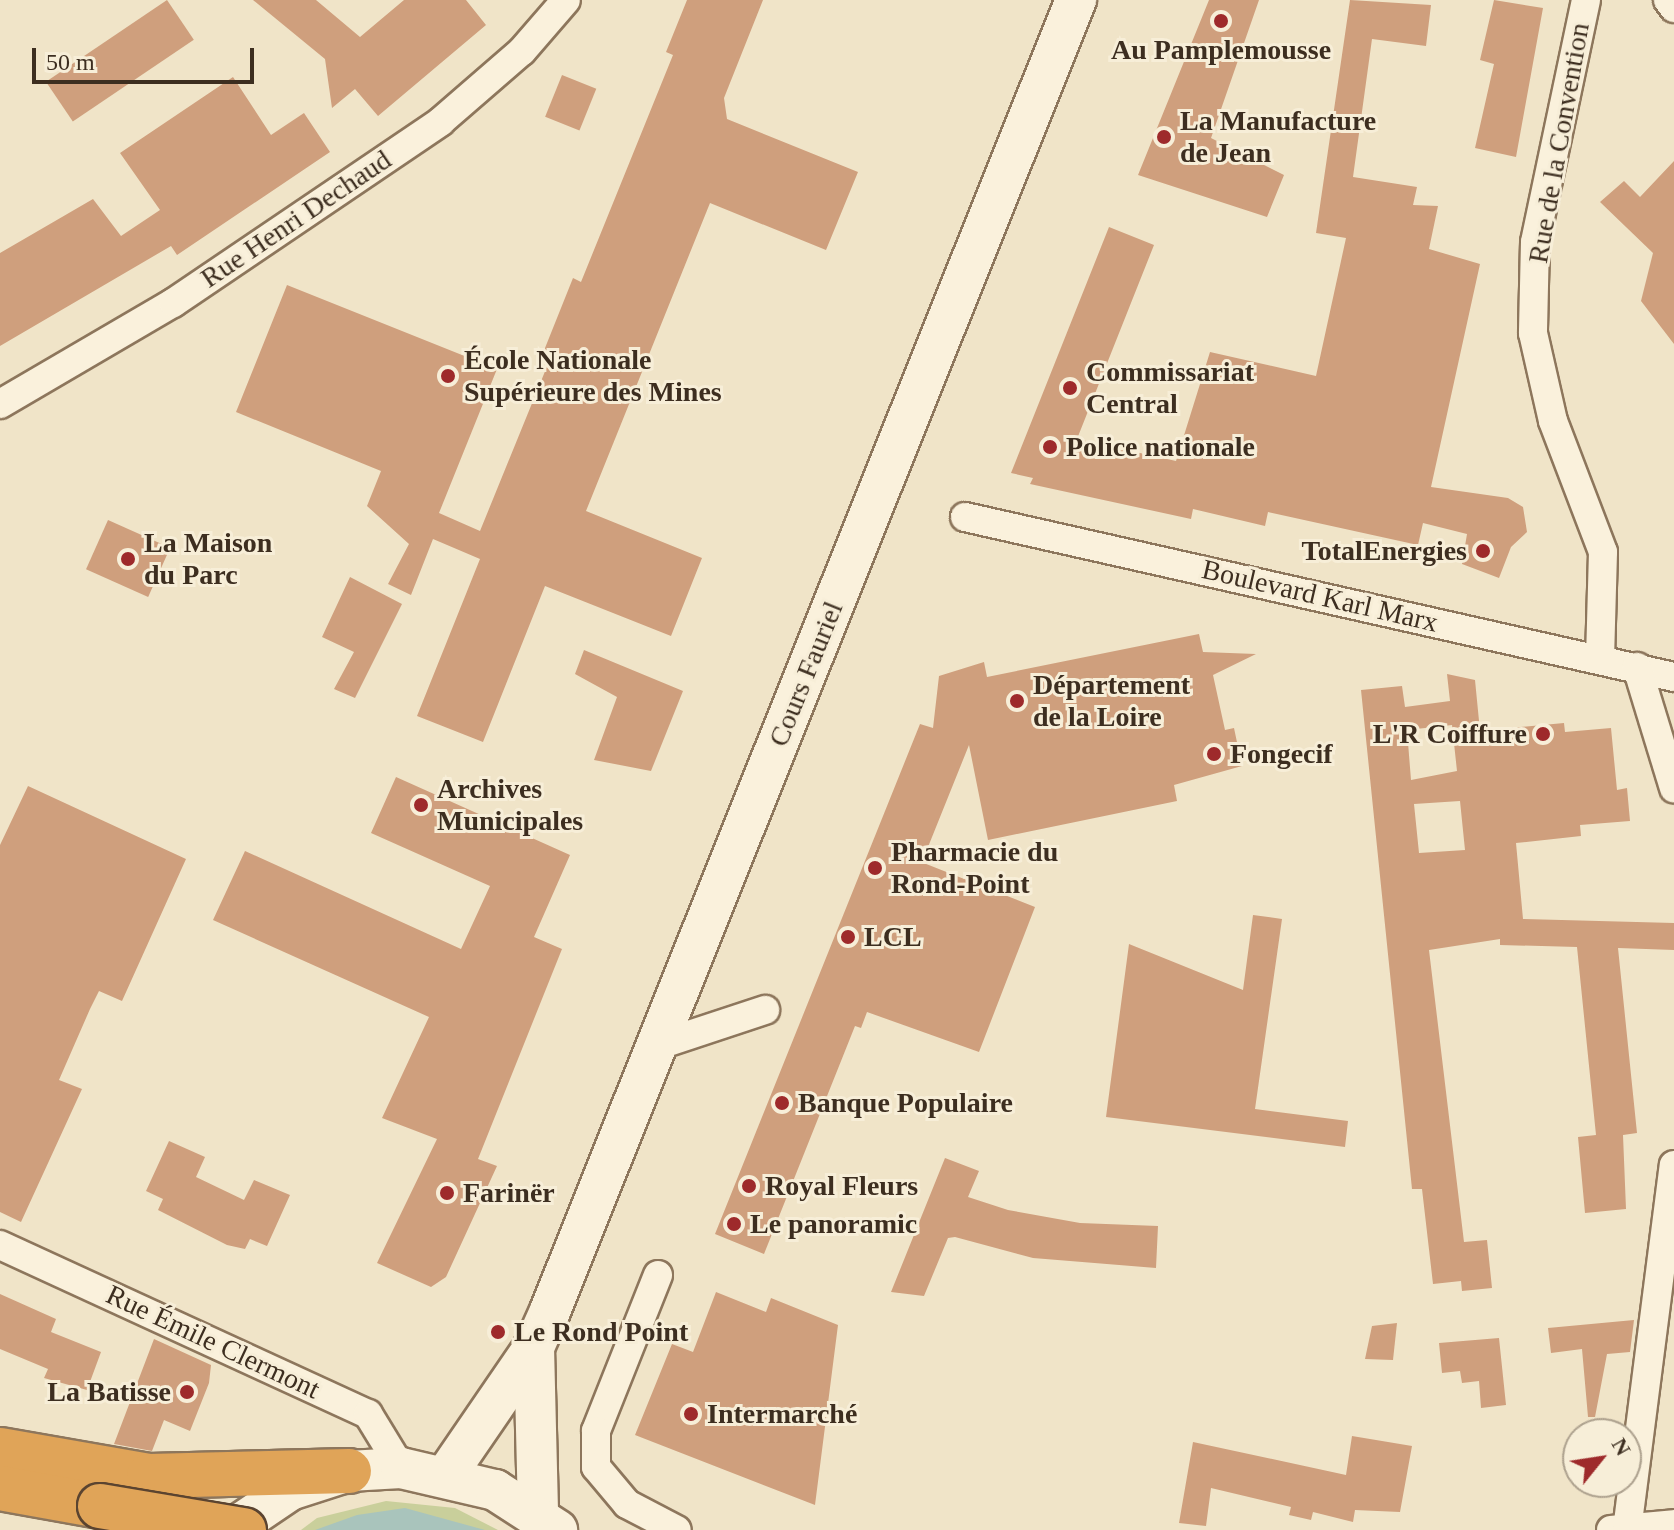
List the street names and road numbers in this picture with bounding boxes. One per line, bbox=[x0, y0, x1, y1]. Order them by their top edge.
street label: Rue de la Convention bbox=[1521, 20, 1597, 266]
street label: Rue Henri Dechaud bbox=[194, 143, 398, 295]
street label: Boulevard Karl Marx bbox=[1199, 553, 1441, 639]
street label: Cours Fauriel bbox=[762, 597, 850, 751]
street label: Rue Émile Clermont bbox=[101, 1278, 325, 1406]

